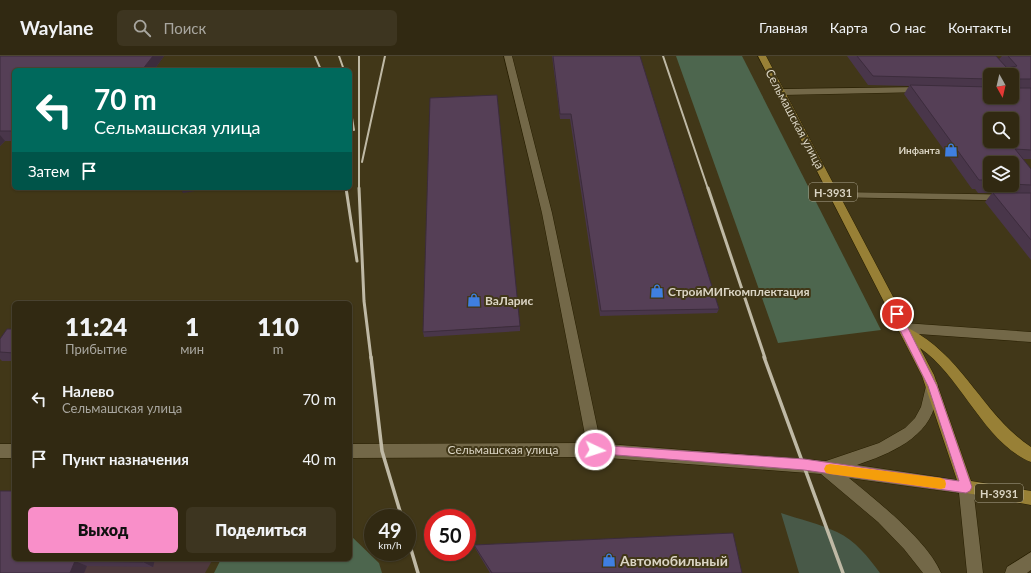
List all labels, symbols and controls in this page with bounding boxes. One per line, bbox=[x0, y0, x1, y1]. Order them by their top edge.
search box bbox=[117, 10, 397, 46]
text: Waylane bbox=[20, 16, 93, 39]
icon: search bbox=[131, 17, 153, 39]
text: Поиск bbox=[163, 19, 206, 37]
text: Главная bbox=[759, 19, 808, 36]
text: Карта bbox=[830, 19, 868, 36]
text: О нас bbox=[890, 19, 926, 36]
text: Контакты bbox=[948, 19, 1011, 36]
street label: Сельмашская улица bbox=[762, 66, 828, 172]
north arrow bbox=[983, 68, 1019, 104]
map controls bbox=[983, 68, 1019, 192]
text: 70 m bbox=[94, 82, 157, 116]
icon: left bbox=[28, 84, 80, 136]
button: search bbox=[983, 112, 1019, 148]
text: Сельмашская улица bbox=[94, 116, 260, 138]
shop icon: Инфанта bbox=[943, 142, 959, 158]
place label: Инфанта bbox=[898, 144, 940, 156]
button: layers bbox=[983, 156, 1019, 192]
icon: arrive bbox=[78, 160, 100, 182]
text: Затем bbox=[28, 162, 70, 180]
road number: Н-3931 bbox=[809, 183, 857, 201]
shop icon: СтройМИГкомплектация bbox=[649, 283, 665, 299]
place label: СтройМИГкомплектация bbox=[668, 284, 810, 299]
shop icon: ВаЛарис bbox=[466, 292, 482, 308]
place label: ВаЛарис bbox=[485, 293, 534, 308]
pin bbox=[880, 297, 914, 331]
icon: arrive bbox=[886, 303, 908, 325]
text: 11:24 bbox=[65, 312, 127, 341]
text: 1 bbox=[185, 312, 199, 341]
text: 110 bbox=[257, 312, 299, 341]
text: Прибытие bbox=[65, 341, 127, 357]
text: мин bbox=[180, 341, 204, 357]
text: m bbox=[273, 341, 283, 357]
text: Налево bbox=[62, 382, 114, 400]
icon: left bbox=[28, 388, 50, 410]
text: 70 m bbox=[302, 390, 336, 408]
text: Сельмашская улица bbox=[62, 400, 182, 416]
position arrow bbox=[574, 429, 616, 471]
street label: Сельмашская улица bbox=[448, 442, 559, 457]
icon: arrive bbox=[28, 448, 50, 470]
text: Пункт назначения bbox=[62, 450, 189, 468]
text: 40 m bbox=[302, 450, 336, 468]
road number: Н-3931 bbox=[975, 484, 1023, 502]
button: Выход bbox=[28, 507, 178, 553]
button: Поделиться bbox=[186, 507, 336, 553]
speed limit sign: 50 bbox=[424, 509, 476, 561]
text: 49 bbox=[378, 518, 402, 542]
text: km/h bbox=[378, 539, 402, 551]
shop icon: Автомобильный bbox=[601, 552, 617, 568]
place label: Автомобильный bbox=[619, 552, 728, 569]

